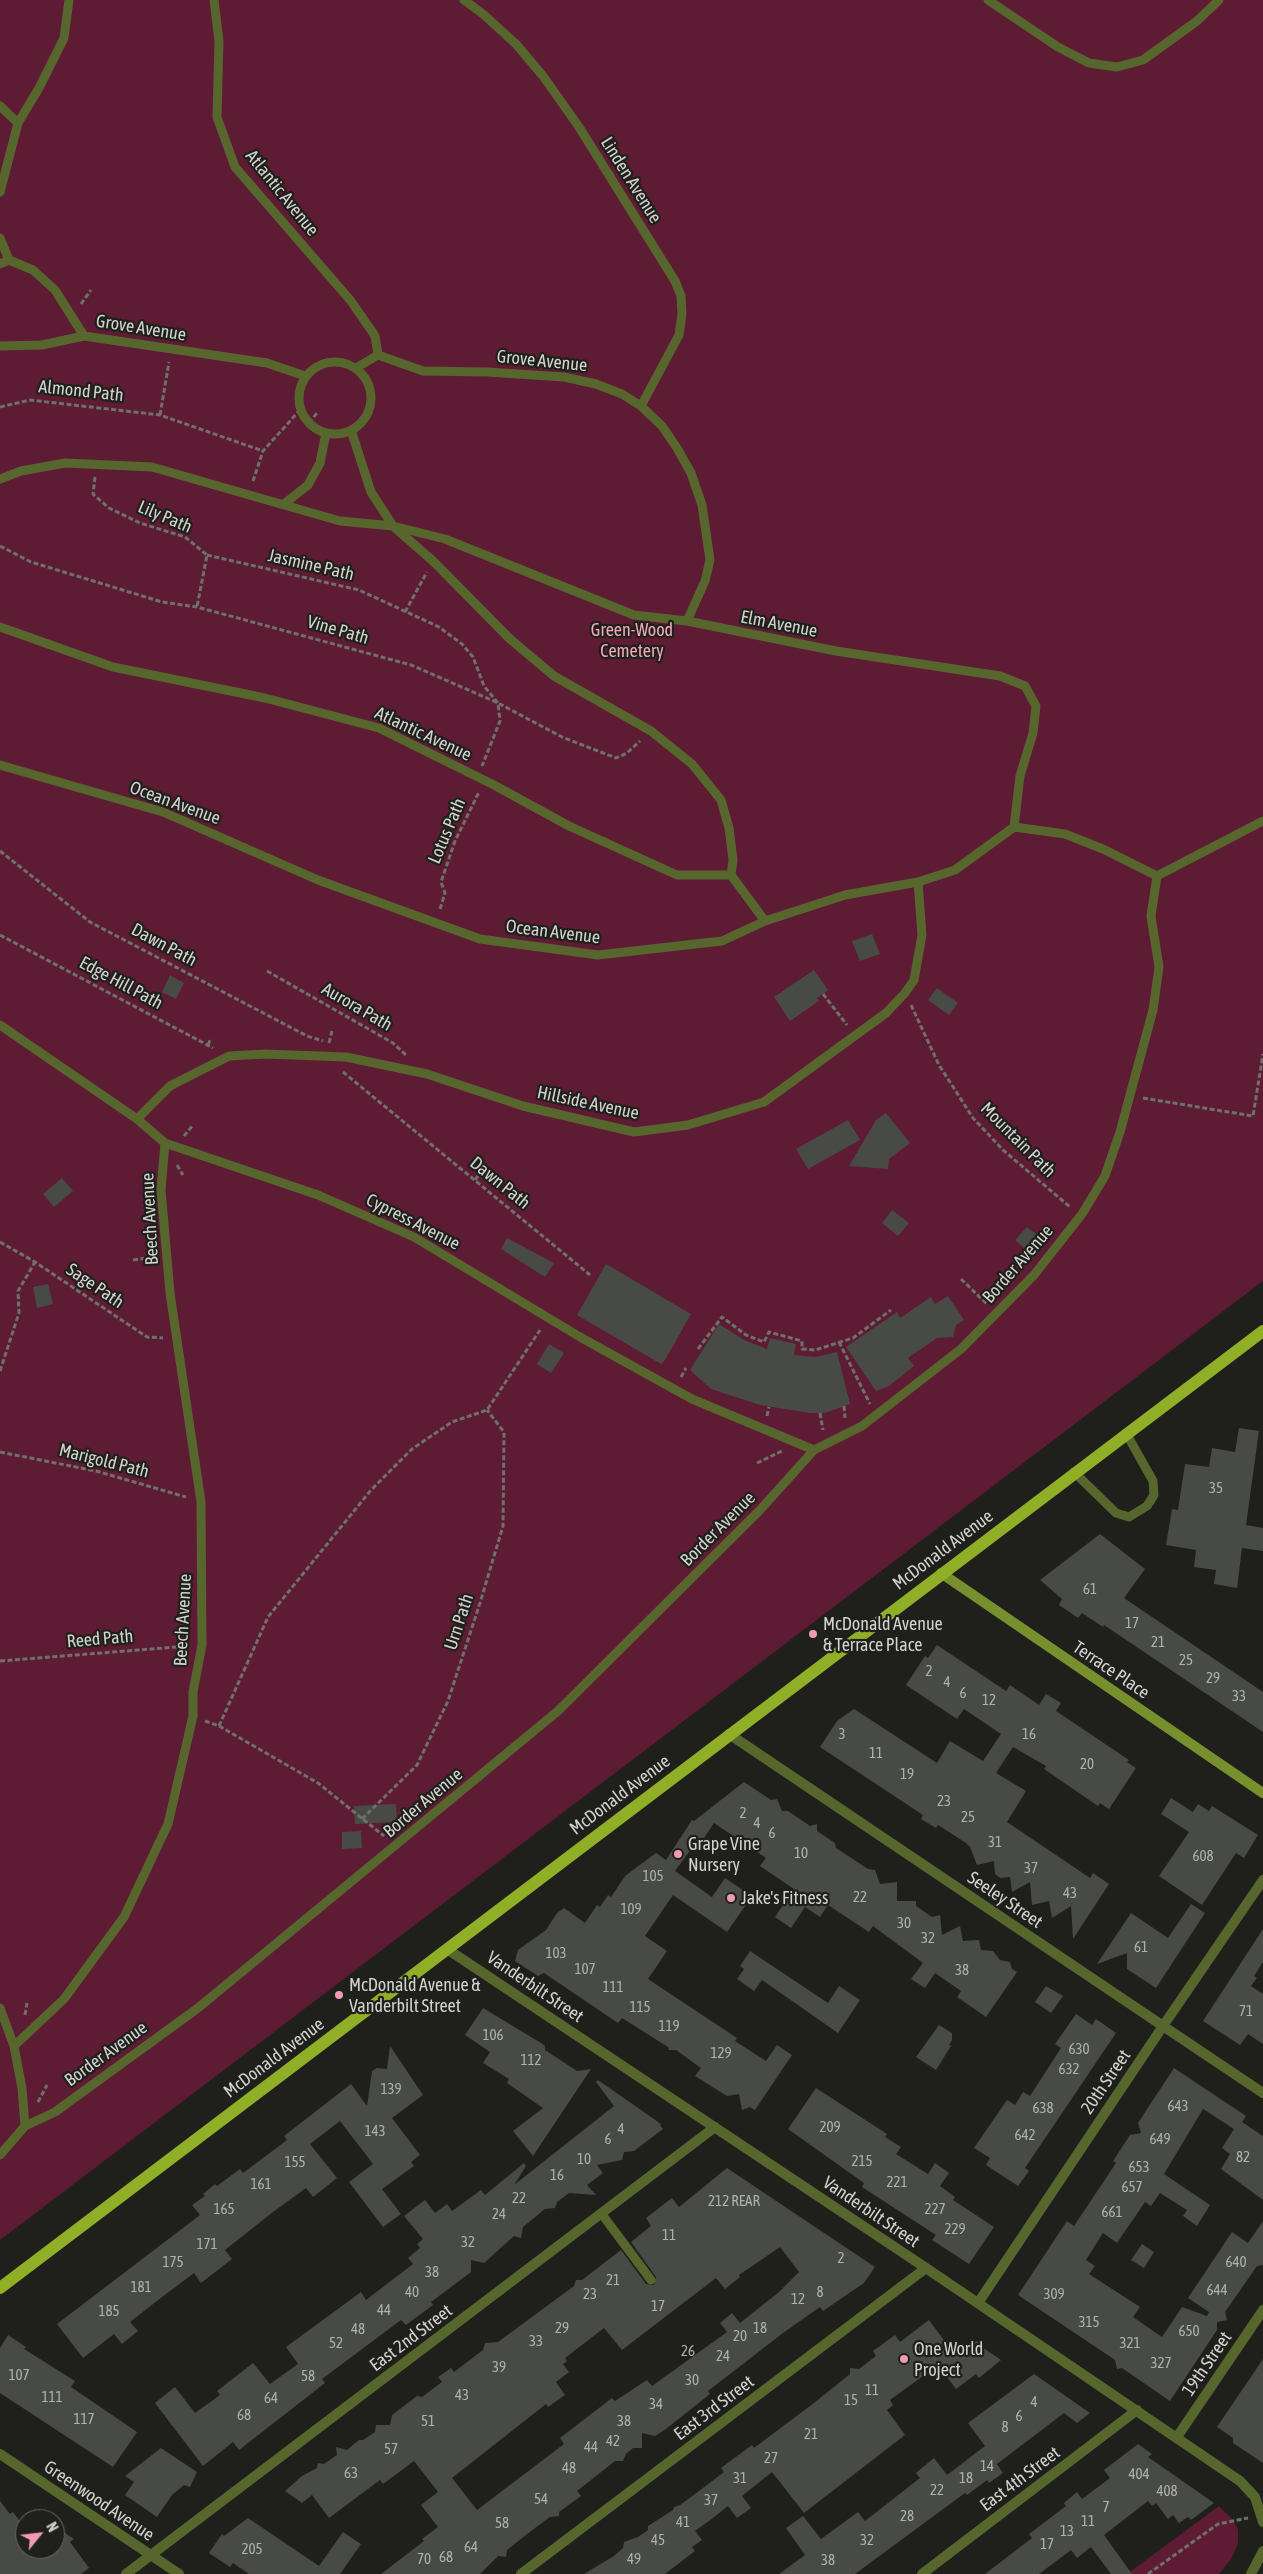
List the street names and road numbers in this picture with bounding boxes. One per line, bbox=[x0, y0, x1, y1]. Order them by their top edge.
street label: Linden Avenue bbox=[596, 133, 666, 227]
street label: Atlantic Avenue bbox=[241, 146, 323, 240]
street label: Grove Avenue bbox=[94, 310, 188, 346]
street label: Grove Avenue bbox=[496, 346, 588, 376]
street label: Almond Path bbox=[37, 376, 125, 406]
street label: Lily Path bbox=[135, 496, 195, 538]
street label: Jasmine Path bbox=[266, 545, 356, 585]
street label: Elm Avenue bbox=[739, 606, 819, 642]
street label: Vine Path bbox=[305, 611, 371, 649]
street label: Atlantic Avenue bbox=[371, 702, 475, 766]
street label: Ocean Avenue bbox=[127, 777, 223, 829]
street label: Lotus Path bbox=[424, 795, 470, 867]
street label: Ocean Avenue bbox=[505, 916, 601, 948]
street label: Dawn Path bbox=[128, 919, 200, 971]
street label: Edge Hill Path bbox=[76, 952, 166, 1014]
street label: Aurora Path bbox=[318, 978, 396, 1036]
street label: Hillside Avenue bbox=[535, 1082, 641, 1124]
street label: Mountain Path bbox=[976, 1098, 1060, 1182]
street label: Dawn Path bbox=[466, 1152, 534, 1214]
street label: Beech Avenue bbox=[137, 1172, 163, 1266]
street label: Cypress Avenue bbox=[362, 1189, 464, 1255]
street label: Border Avenue bbox=[978, 1220, 1058, 1308]
street label: Sage Path bbox=[62, 1259, 128, 1313]
street label: Marigold Path bbox=[57, 1439, 151, 1483]
street label: Border Avenue bbox=[676, 1487, 760, 1571]
street label: McDonald Avenue bbox=[889, 1505, 997, 1595]
street label: Beech Avenue bbox=[170, 1573, 196, 1667]
street label: Urn Path bbox=[440, 1591, 478, 1653]
street label: Reed Path bbox=[66, 1625, 134, 1653]
street label: Terrace Place bbox=[1069, 1637, 1153, 1703]
street label: McDonald Avenue bbox=[566, 1750, 674, 1840]
street label: Border Avenue bbox=[379, 1764, 467, 1842]
street label: Seeley Street bbox=[963, 1867, 1047, 1933]
street label: Vanderbilt Street bbox=[483, 1947, 587, 2027]
street label: McDonald Avenue bbox=[220, 2013, 328, 2103]
street label: Border Avenue bbox=[61, 2017, 151, 2091]
street label: 20th Street bbox=[1077, 2046, 1135, 2118]
street label: Vanderbilt Street bbox=[819, 2172, 923, 2252]
street label: East 2nd Street bbox=[365, 2300, 457, 2376]
street label: 19th Street bbox=[1178, 2328, 1236, 2400]
street label: East 3rd Street bbox=[670, 2371, 758, 2445]
street label: East 4th Street bbox=[976, 2442, 1064, 2516]
street label: Greenwood Avenue bbox=[40, 2456, 158, 2546]

